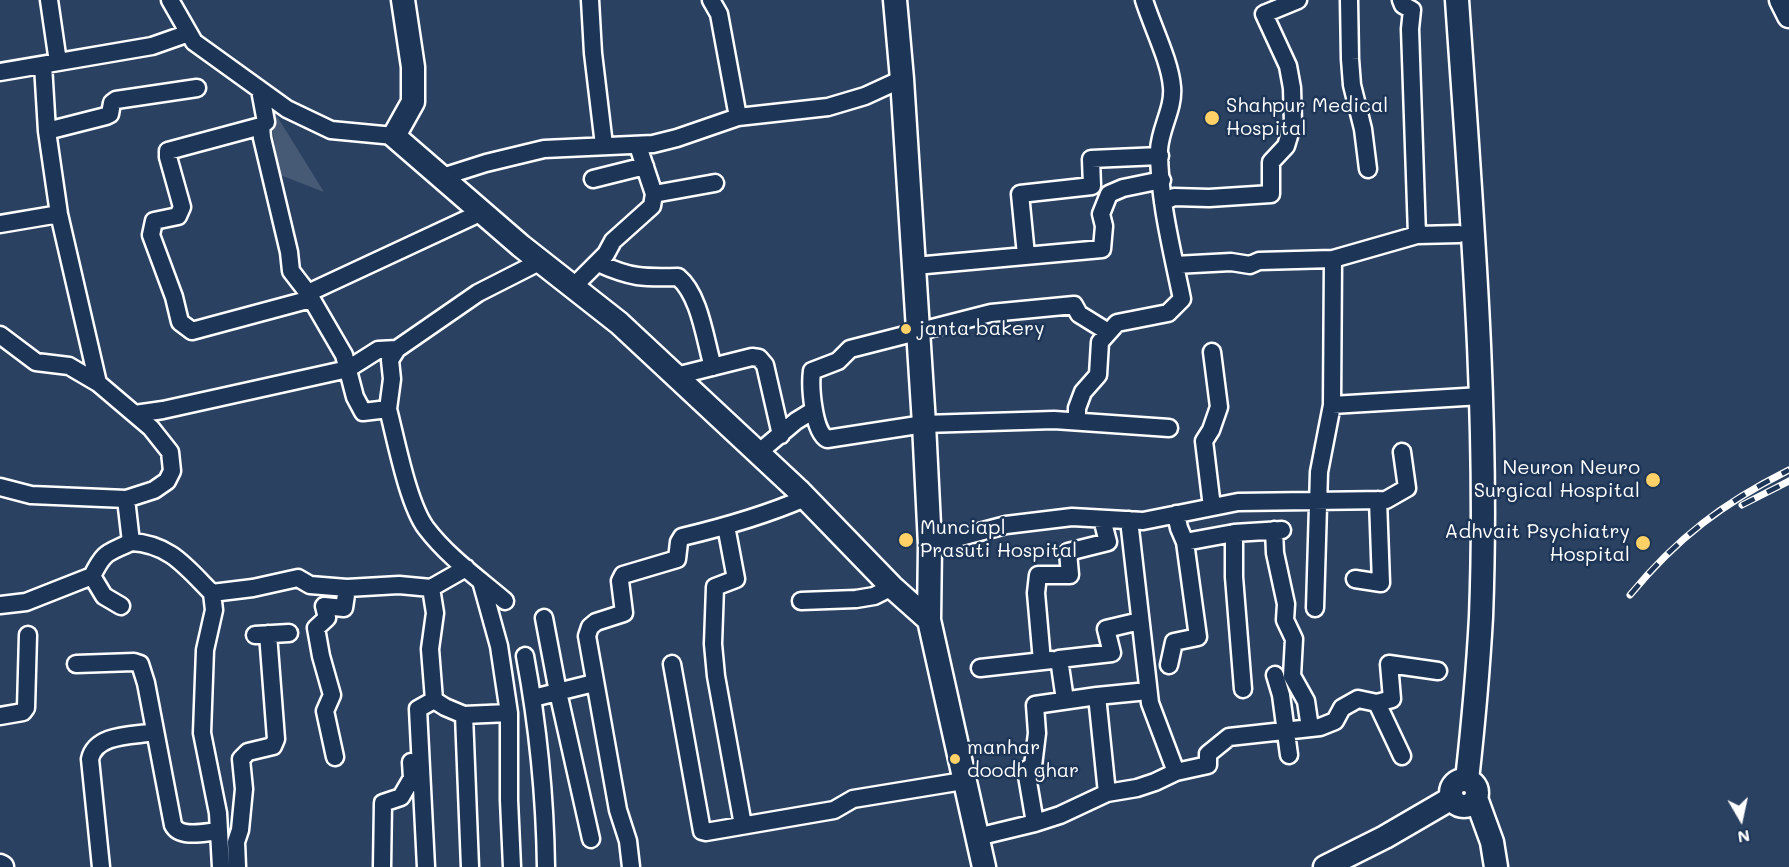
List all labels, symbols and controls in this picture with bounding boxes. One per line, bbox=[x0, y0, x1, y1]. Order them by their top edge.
place label: Shahpur Medical Hospital bbox=[1226, 94, 1388, 141]
marker: Shahpur Medical Hospital bbox=[1203, 109, 1221, 127]
place label: janta bakery bbox=[918, 317, 1045, 341]
marker: janta bakery bbox=[899, 322, 913, 336]
place label: Neuron Neuro Surgical Hospital bbox=[1474, 456, 1640, 503]
marker: Neuron Neuro Surgical Hospital bbox=[1644, 471, 1662, 489]
place label: Munciapl Prasuti Hospital bbox=[920, 516, 1077, 563]
place label: Adhvait Psychiatry Hospital bbox=[1445, 520, 1630, 567]
marker: Munciapl Prasuti Hospital bbox=[897, 531, 915, 549]
marker: Adhvait Psychiatry Hospital bbox=[1634, 534, 1652, 552]
place label: manhar doodh ghar bbox=[967, 736, 1079, 783]
marker: manhar doodh ghar bbox=[948, 752, 962, 766]
north arrow bbox=[1711, 789, 1771, 849]
text: N bbox=[1736, 826, 1752, 849]

